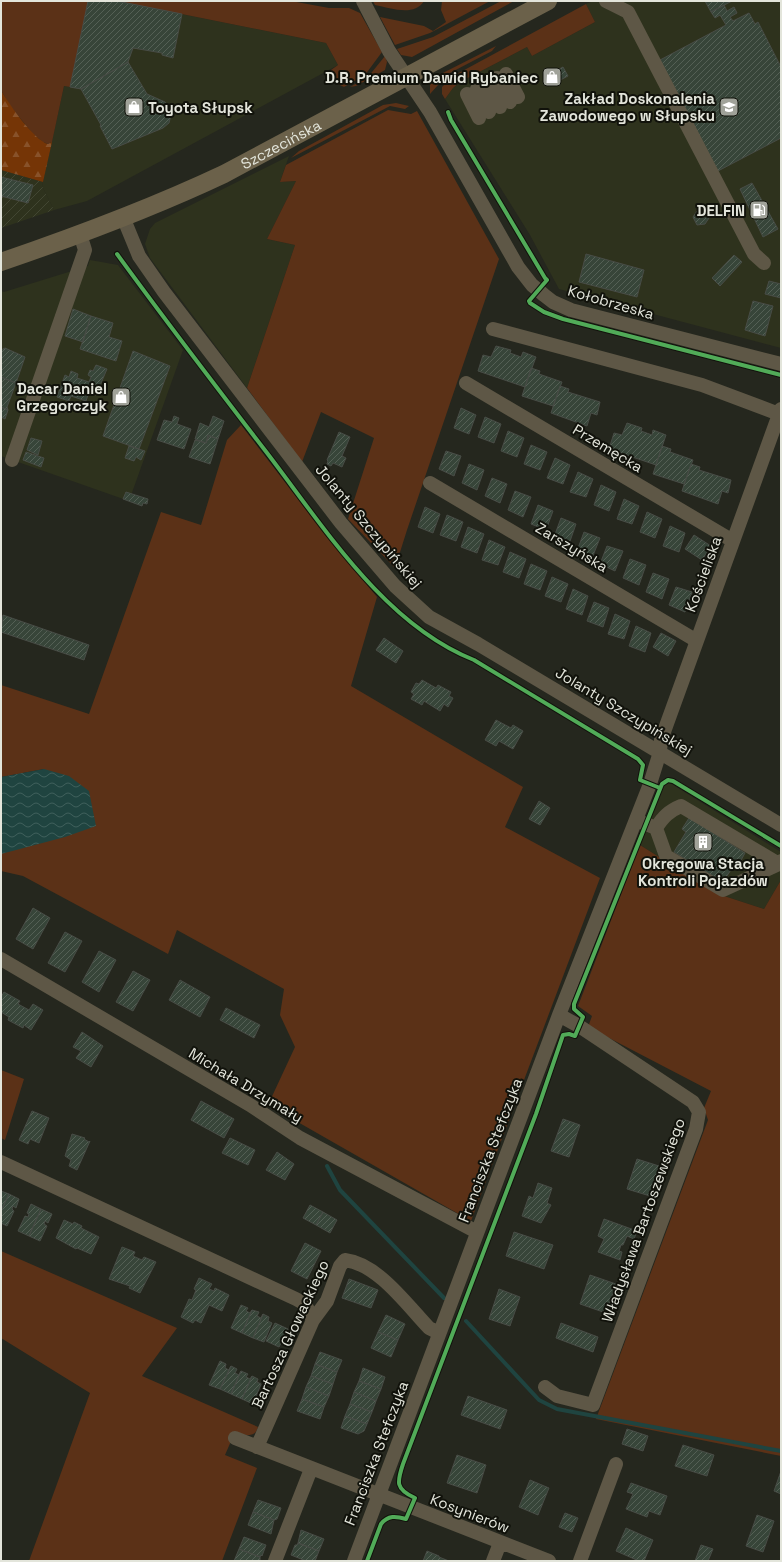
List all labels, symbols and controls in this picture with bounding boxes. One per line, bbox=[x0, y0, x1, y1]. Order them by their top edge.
shop icon: D.R. Premium Dawid Rybaniec bbox=[541, 66, 563, 88]
place label: D.R. Premium Dawid Rybaniec bbox=[325, 68, 538, 87]
place label: Zakład Doskonalenia Zawodowego w Słupsku bbox=[540, 89, 715, 125]
shop icon: Toyota Słupsk bbox=[123, 96, 145, 118]
school or university icon: Zakład Doskonalenia Zawodowego w Słupsku bbox=[718, 96, 740, 118]
place label: Toyota Słupsk bbox=[148, 98, 253, 117]
street label: Szczecińska bbox=[237, 114, 324, 173]
fuel station icon: DELFIN bbox=[748, 199, 770, 221]
place label: DELFIN bbox=[697, 201, 745, 220]
street label: Kołobrzeska bbox=[566, 281, 657, 324]
place label: Dacar Daniel Grzegorczyk bbox=[16, 379, 108, 415]
shop icon: Dacar Daniel Grzegorczyk bbox=[110, 386, 132, 408]
street label: Przemęcka bbox=[570, 420, 647, 477]
street label: Jolanty Szczypińskiej bbox=[312, 460, 426, 592]
street label: Zarszyńska bbox=[532, 518, 612, 576]
street label: Kościeliska bbox=[681, 533, 726, 615]
street label: Jolanty Szczypińskiej bbox=[552, 663, 696, 759]
building icon: Okręgowa Stacja Kontroli Pojazdów bbox=[692, 831, 714, 853]
place label: Okręgowa Stacja Kontroli Pojazdów bbox=[638, 854, 768, 890]
street label: Michała Drzymały bbox=[185, 1043, 307, 1127]
street label: Franciszka Stefczyka bbox=[454, 1075, 526, 1225]
street label: Władysława Bartoszewskiego bbox=[597, 1115, 689, 1325]
street label: Bartosza Głowackiego bbox=[247, 1257, 333, 1411]
street label: Franciszka Stefczyka bbox=[340, 1378, 412, 1528]
street label: Kosynierów bbox=[428, 1489, 512, 1537]

